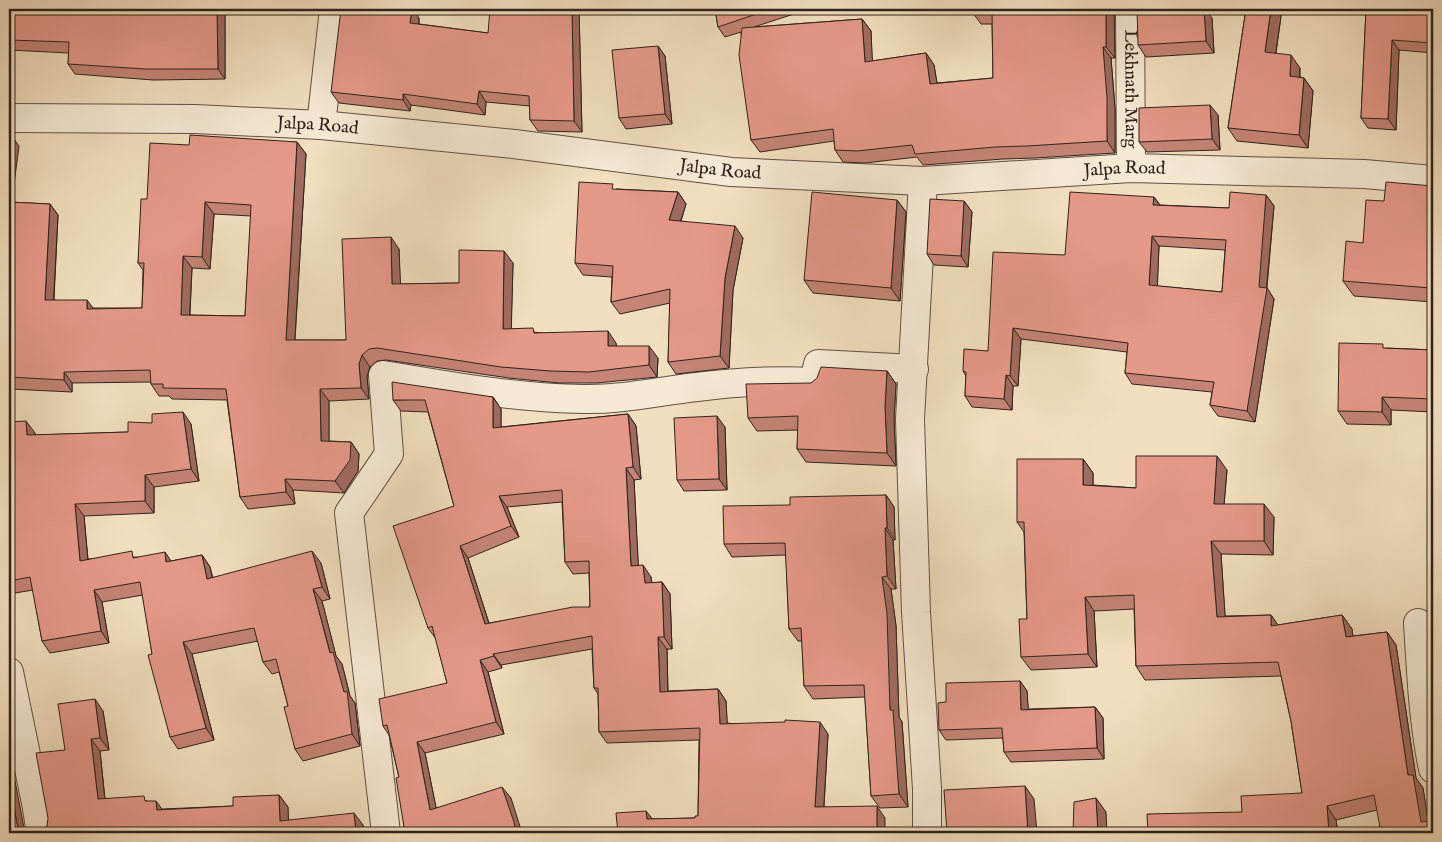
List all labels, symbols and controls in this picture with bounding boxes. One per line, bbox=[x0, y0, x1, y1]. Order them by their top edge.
street label: Lekhnath Marg bbox=[1119, 30, 1142, 149]
street label: Jalpa Road bbox=[274, 111, 360, 140]
street label: Jalpa Road bbox=[676, 154, 762, 185]
street label: Jalpa Road bbox=[1081, 156, 1166, 183]

